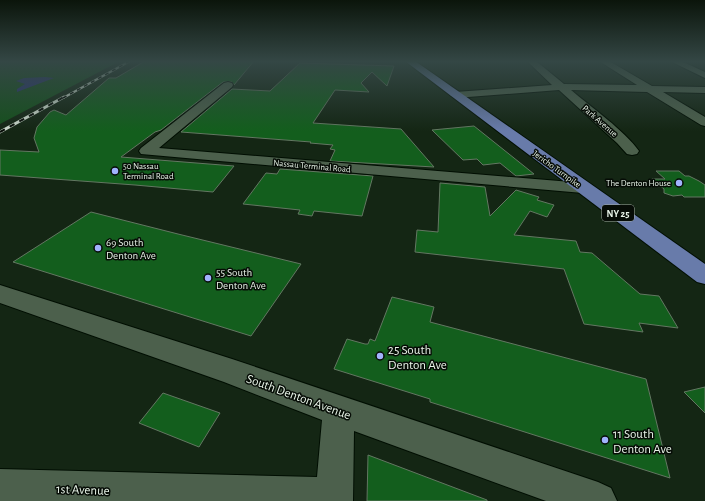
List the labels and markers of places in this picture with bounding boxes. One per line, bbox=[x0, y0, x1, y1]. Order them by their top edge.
place label: 50 Nassau Terminal Road bbox=[123, 162, 174, 181]
marker: 50 Nassau Terminal Road bbox=[110, 166, 120, 176]
marker: The Denton House bbox=[674, 178, 684, 188]
place label: The Denton House bbox=[606, 179, 671, 188]
place label: 69 South Denton Ave bbox=[106, 237, 156, 261]
marker: 69 South Denton Ave bbox=[93, 243, 103, 253]
place label: 55 South Denton Ave bbox=[216, 267, 266, 291]
marker: 55 South Denton Ave bbox=[203, 273, 213, 283]
place label: 25 South Denton Ave bbox=[388, 344, 447, 372]
marker: 25 South Denton Ave bbox=[375, 351, 385, 361]
place label: 11 South Denton Ave bbox=[613, 428, 672, 456]
marker: 11 South Denton Ave bbox=[600, 435, 610, 445]

